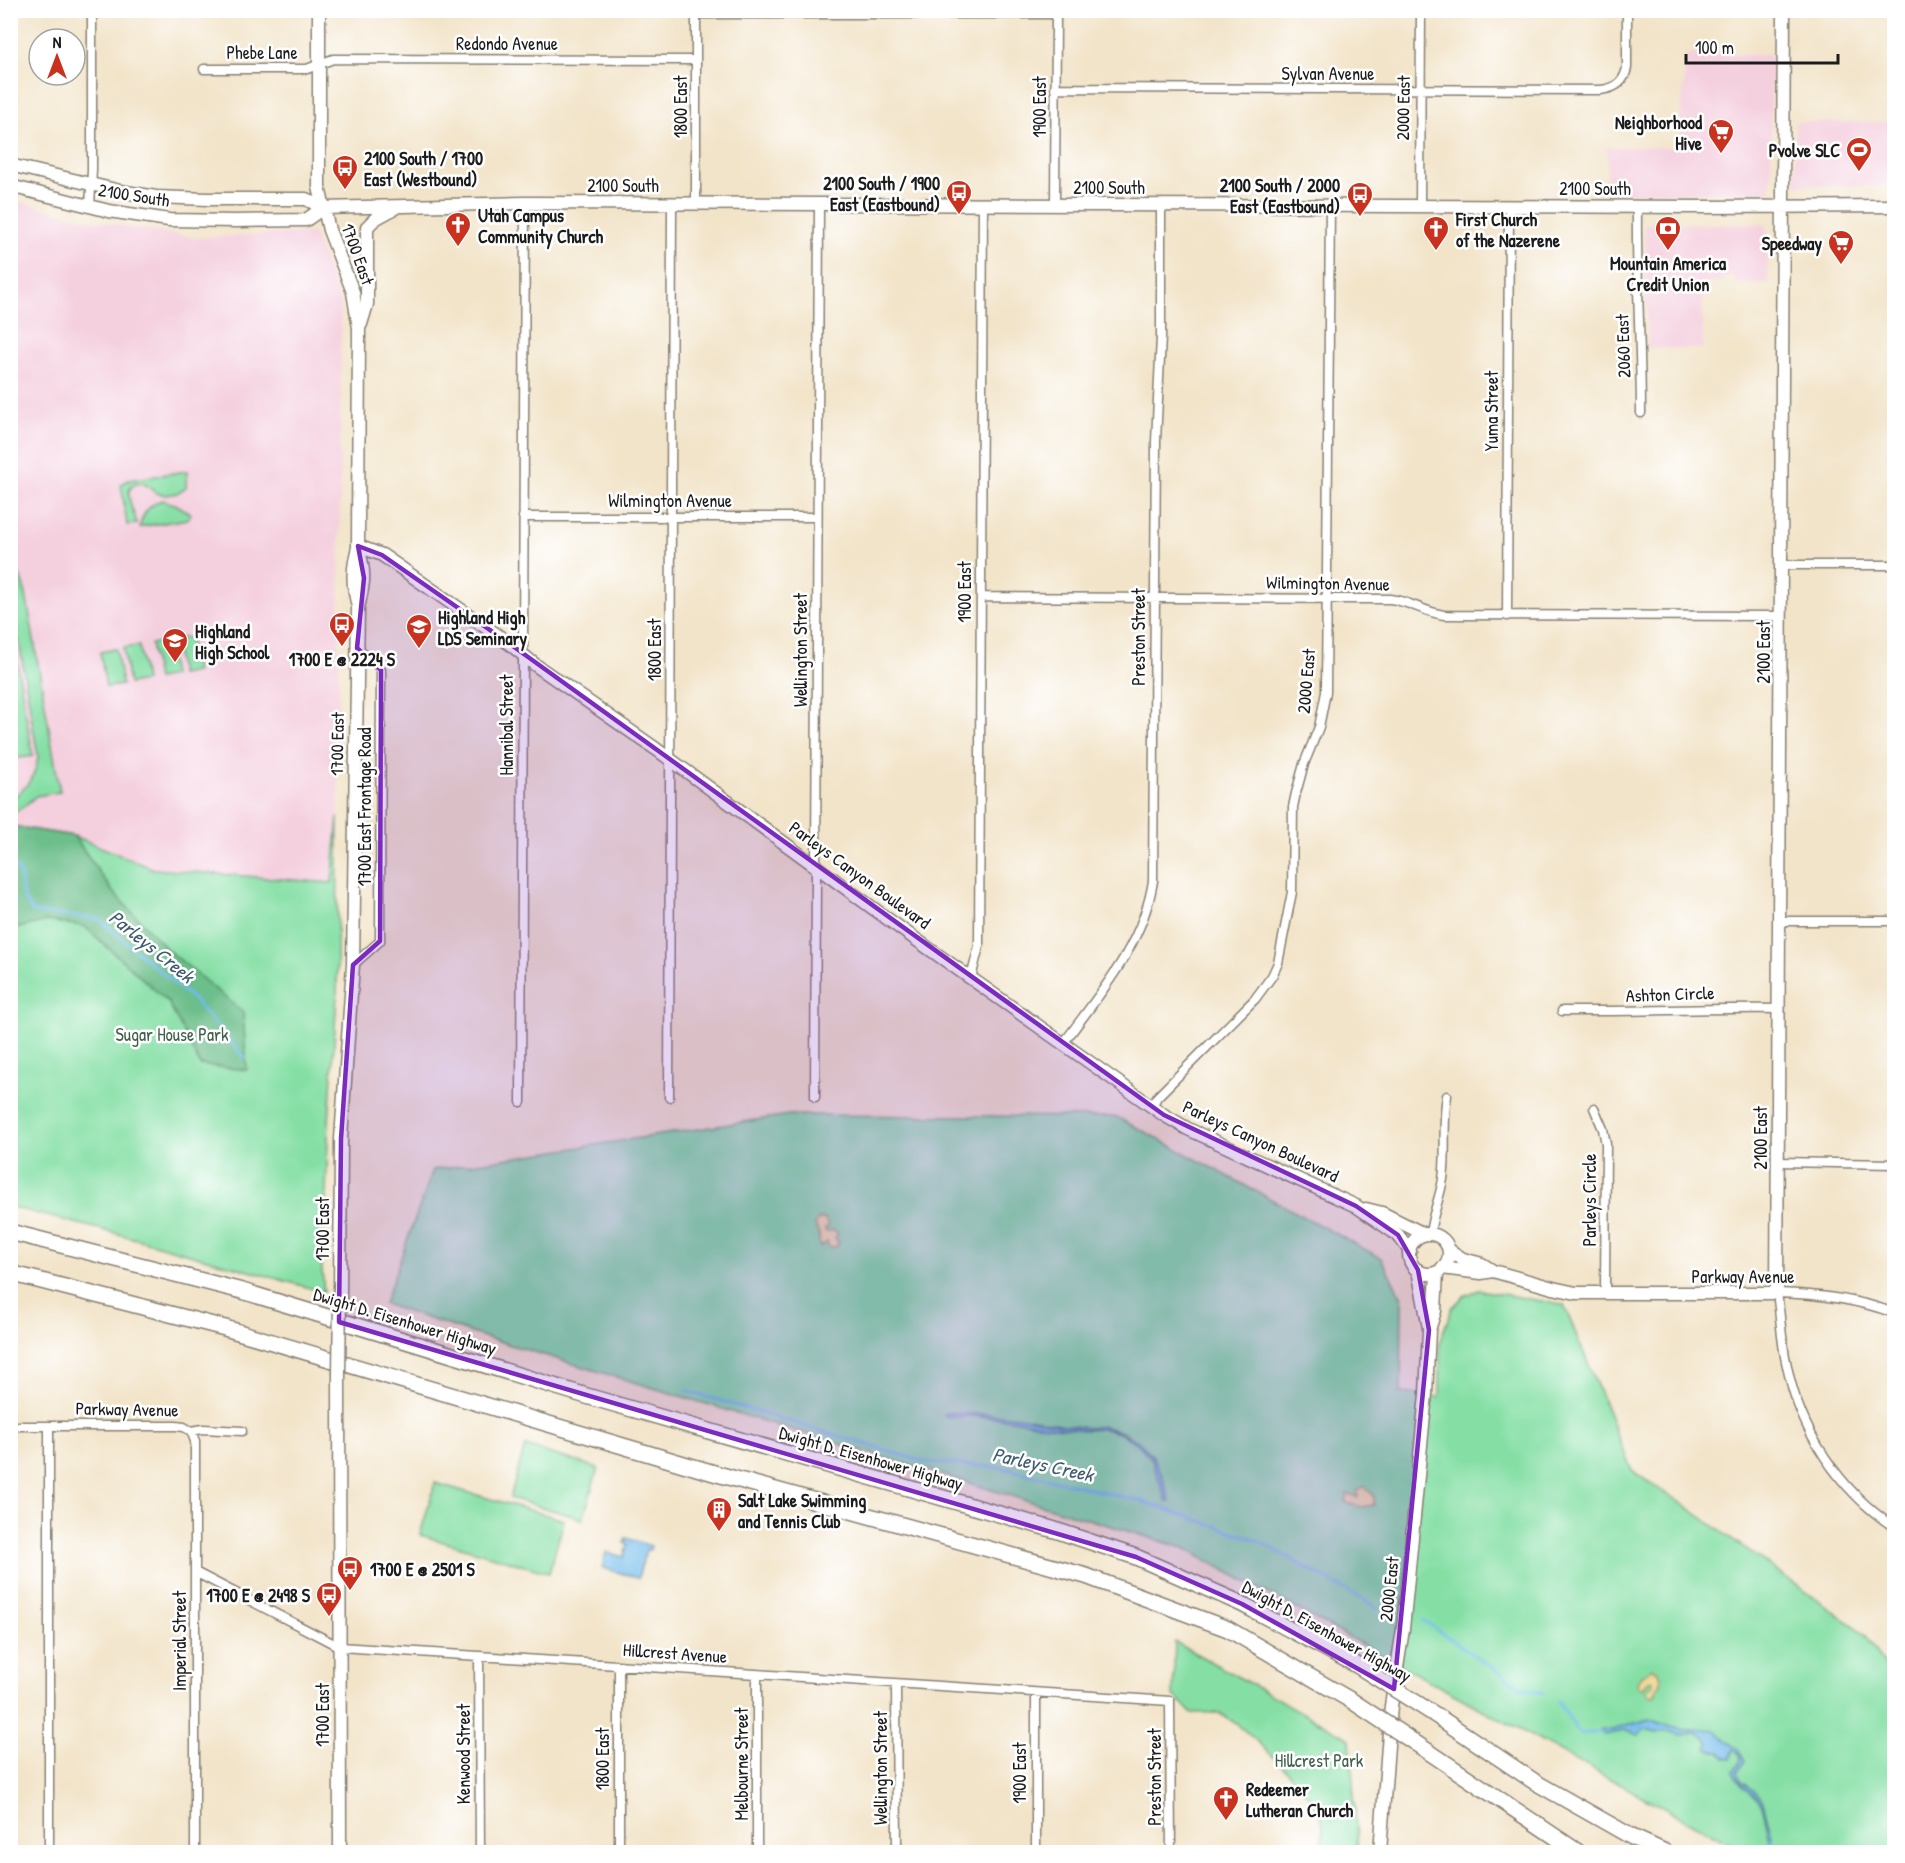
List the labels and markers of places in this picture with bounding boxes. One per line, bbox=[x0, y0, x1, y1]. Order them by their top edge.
place label: Neighborhood Hive bbox=[1615, 110, 1703, 156]
supermarket icon: Neighborhood Hive bbox=[1706, 117, 1736, 155]
sports icon: Pvolve SLC bbox=[1844, 135, 1874, 173]
place label: Pvolve SLC bbox=[1769, 138, 1840, 163]
place label: 2100 South / 1700 East (Westbound) bbox=[364, 146, 483, 192]
bus stop icon: 2100 South / 1700 East (Westbound) bbox=[330, 153, 360, 191]
place label: 2100 South / 1900 East (Eastbound) bbox=[823, 171, 940, 217]
place label: 2100 South / 2000 East (Eastbound) bbox=[1220, 173, 1340, 219]
bus stop icon: 2100 South / 1900 East (Eastbound) bbox=[944, 178, 974, 216]
bus stop icon: 2100 South / 2000 East (Eastbound) bbox=[1345, 180, 1375, 218]
place label: Utah Campus Community Church bbox=[478, 203, 603, 250]
place label: First Church of the Nazerene bbox=[1455, 207, 1561, 253]
church icon: Utah Campus Community Church bbox=[443, 210, 473, 248]
church icon: First Church of the Nazerene bbox=[1421, 214, 1451, 252]
bank icon: Mountain America Credit Union bbox=[1653, 214, 1683, 252]
supermarket icon: Speedway bbox=[1826, 228, 1856, 266]
place label: Speedway bbox=[1762, 231, 1822, 257]
place label: Mountain America Credit Union bbox=[1610, 251, 1727, 297]
place label: Highland High LDS Seminary bbox=[438, 605, 527, 652]
bus stop icon: 1700 E @ 2224 S bbox=[327, 610, 357, 648]
school or university icon: Highland High LDS Seminary bbox=[404, 612, 434, 650]
place label: Highland High School bbox=[195, 619, 270, 666]
school or university icon: Highland High School bbox=[160, 626, 190, 664]
place label: 1700 E @ 2224 S bbox=[289, 647, 396, 672]
place label: Salt Lake Swimming and Tennis Club bbox=[738, 1488, 866, 1534]
building icon: Salt Lake Swimming and Tennis Club bbox=[704, 1495, 734, 1533]
bus stop icon: 1700 E @ 2501 S bbox=[335, 1554, 365, 1592]
place label: 1700 E @ 2501 S bbox=[370, 1557, 476, 1582]
bus stop icon: 1700 E @ 2498 S bbox=[314, 1580, 344, 1618]
place label: 1700 E @ 2498 S bbox=[206, 1583, 311, 1608]
place label: Redeemer Lutheran Church bbox=[1246, 1777, 1354, 1823]
church icon: Redeemer Lutheran Church bbox=[1211, 1784, 1241, 1822]

